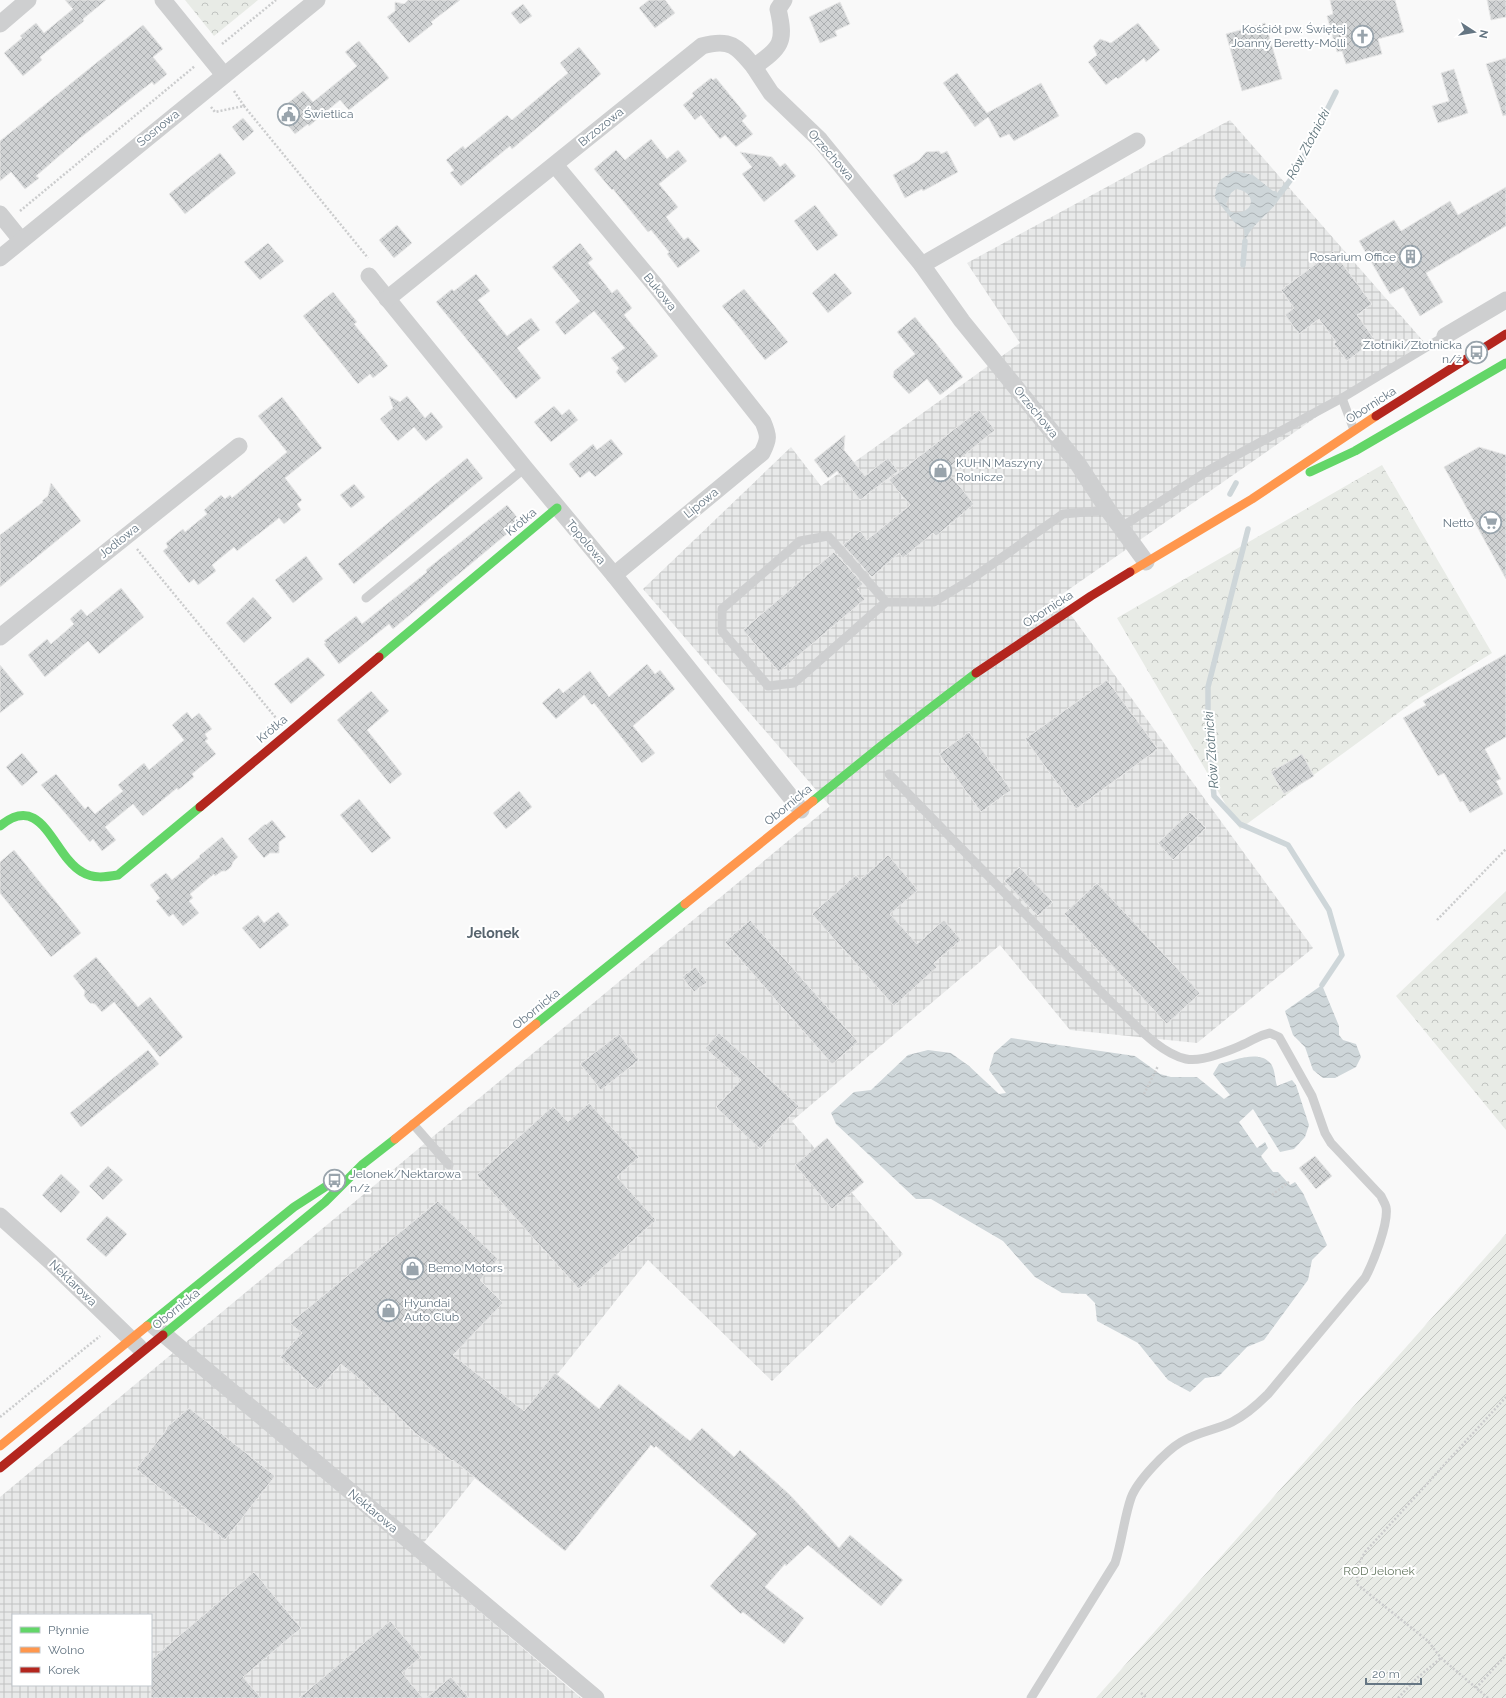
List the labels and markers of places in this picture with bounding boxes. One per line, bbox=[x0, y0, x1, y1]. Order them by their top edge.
place label: Kościół pw. Świętej Joanny Beretty-Molli bbox=[1231, 22, 1346, 50]
church icon: Kościół pw. Świętej Joanny Beretty-Molli bbox=[1349, 23, 1375, 49]
public building icon: Świetlica bbox=[275, 101, 301, 127]
place label: Świetlica bbox=[304, 107, 353, 121]
building icon: Rosarium Office bbox=[1398, 244, 1424, 270]
place label: Rosarium Office bbox=[1309, 250, 1396, 264]
place label: Złotniki/Złotnicka n/ż bbox=[1363, 338, 1462, 366]
bus stop icon: Złotniki/Złotnicka n/ż bbox=[1464, 339, 1490, 365]
place label: KUHN Maszyny Rolnicze bbox=[956, 456, 1043, 484]
shop icon: KUHN Maszyny Rolnicze bbox=[928, 457, 954, 483]
supermarket icon: Netto bbox=[1477, 510, 1503, 536]
place label: Netto bbox=[1443, 516, 1474, 530]
place label: Jelonek/Nektarowa n/ż bbox=[350, 1167, 461, 1195]
bus stop icon: Jelonek/Nektarowa n/ż bbox=[321, 1168, 347, 1194]
shop icon: Bemo Motors bbox=[399, 1255, 425, 1281]
place label: Bemo Motors bbox=[428, 1261, 503, 1275]
place label: Hyundai Auto Club bbox=[404, 1296, 459, 1324]
shop icon: Hyundai Auto Club bbox=[376, 1297, 402, 1323]

